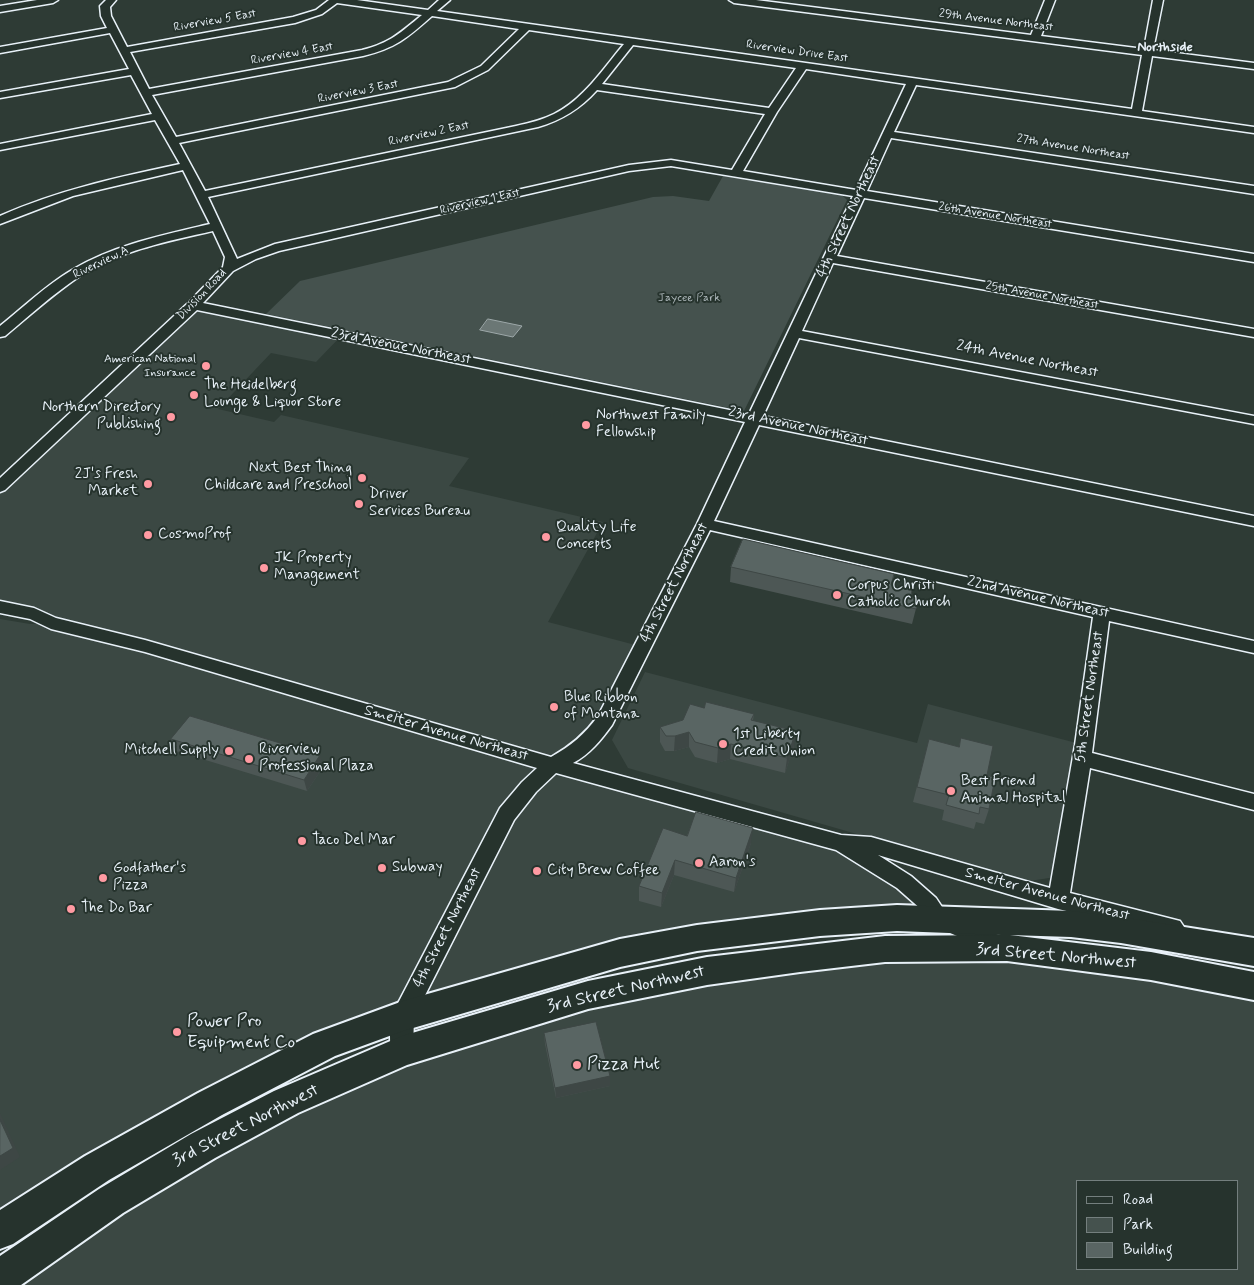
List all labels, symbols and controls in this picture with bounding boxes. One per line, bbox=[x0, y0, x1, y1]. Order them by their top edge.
street label: Riverview 5 East bbox=[173, 7, 257, 35]
street label: 29th Avenue Northeast bbox=[938, 7, 1054, 35]
street label: Riverview Drive East bbox=[745, 38, 849, 66]
street label: Riverview 4 East bbox=[250, 40, 334, 68]
district label: Northside bbox=[1137, 40, 1193, 56]
street label: Riverview 3 East bbox=[317, 77, 399, 107]
street label: Riverview 2 East bbox=[387, 118, 471, 150]
street label: 27th Avenue Northeast bbox=[1016, 132, 1130, 164]
street label: 4th Street Northeast bbox=[813, 153, 885, 281]
street label: Riverview 1 East bbox=[439, 186, 521, 218]
street label: 26th Avenue Northeast bbox=[937, 200, 1053, 232]
street label: Riverview A bbox=[71, 243, 131, 283]
street label: Division Road bbox=[174, 266, 230, 324]
street label: 25th Avenue Northeast bbox=[984, 279, 1100, 313]
park label: Jaycee Park bbox=[658, 291, 720, 305]
street label: 23rd Avenue Northeast bbox=[329, 325, 473, 369]
street label: 24th Avenue Northeast bbox=[955, 337, 1099, 383]
place label: American National Insurance bbox=[104, 352, 196, 380]
marker: American National Insurance bbox=[200, 360, 212, 372]
place label: The Heidelberg Lounge & Liquor Store bbox=[204, 377, 341, 412]
marker: The Heidelberg Lounge & Liquor Store bbox=[188, 389, 200, 401]
place label: Northern Directory Publishing bbox=[42, 399, 161, 434]
street label: 23rd Avenue Northeast bbox=[727, 403, 869, 451]
place label: Northwest Family Fellowship bbox=[596, 407, 706, 442]
marker: Northern Directory Publishing bbox=[165, 411, 177, 423]
marker: Northwest Family Fellowship bbox=[580, 419, 592, 431]
place label: Next Best Thing Childcare and Preschool bbox=[204, 460, 352, 495]
place label: 2J's Fresh Market bbox=[75, 466, 138, 501]
marker: Next Best Thing Childcare and Preschool bbox=[356, 472, 368, 484]
marker: 2J's Fresh Market bbox=[142, 478, 154, 490]
place label: Driver Services Bureau bbox=[369, 486, 470, 521]
marker: Driver Services Bureau bbox=[353, 498, 365, 510]
place label: Quality Life Concepts bbox=[556, 519, 636, 554]
street label: 4th Street Northeast bbox=[637, 520, 713, 646]
place label: CosmoProf bbox=[158, 526, 232, 544]
marker: CosmoProf bbox=[142, 529, 154, 541]
marker: Quality Life Concepts bbox=[540, 531, 552, 543]
place label: JK Property Management bbox=[274, 550, 360, 585]
marker: JK Property Management bbox=[258, 562, 270, 574]
street label: 22nd Avenue Northeast bbox=[965, 573, 1111, 623]
place label: Corpus Christi Catholic Church bbox=[847, 577, 951, 612]
marker: Corpus Christi Catholic Church bbox=[831, 589, 843, 601]
street label: 5th Street Northeast bbox=[1072, 630, 1108, 764]
place label: Blue Ribbon of Montana bbox=[564, 689, 639, 724]
marker: Blue Ribbon of Montana bbox=[548, 701, 560, 713]
street label: Smelter Avenue Northeast bbox=[362, 702, 530, 766]
place label: 1st Liberty Credit Union bbox=[733, 726, 816, 761]
marker: 1st Liberty Credit Union bbox=[717, 738, 729, 750]
place label: Riverview Professional Plaza bbox=[259, 741, 374, 776]
place label: Mitchell Supply bbox=[125, 742, 219, 760]
marker: Mitchell Supply bbox=[223, 745, 235, 757]
marker: Riverview Professional Plaza bbox=[243, 753, 255, 765]
place label: Best Friend Animal Hospital bbox=[961, 773, 1066, 808]
marker: Best Friend Animal Hospital bbox=[945, 785, 957, 797]
place label: Taco Del Mar bbox=[312, 832, 395, 850]
marker: Taco Del Mar bbox=[296, 835, 308, 847]
place label: Aaron's bbox=[709, 854, 756, 872]
marker: Aaron's bbox=[693, 857, 705, 869]
place label: Subway bbox=[392, 859, 443, 877]
place label: Godfather's Pizza bbox=[113, 860, 186, 895]
marker: Subway bbox=[376, 862, 388, 874]
place label: City Brew Coffee bbox=[547, 862, 659, 880]
street label: Smelter Avenue Northeast bbox=[963, 864, 1131, 926]
street label: 4th Street Northeast bbox=[410, 865, 486, 991]
marker: City Brew Coffee bbox=[531, 865, 543, 877]
marker: Godfather's Pizza bbox=[97, 872, 109, 884]
place label: The Do Bar bbox=[81, 900, 152, 918]
marker: The Do Bar bbox=[65, 903, 77, 915]
street label: 3rd Street Northwest bbox=[975, 939, 1137, 975]
street label: 3rd Street Northwest bbox=[545, 961, 707, 1019]
place label: Power Pro Equipment Co bbox=[187, 1011, 295, 1054]
marker: Power Pro Equipment Co bbox=[171, 1026, 183, 1038]
place label: Pizza Hut bbox=[587, 1054, 660, 1076]
marker: Pizza Hut bbox=[571, 1059, 583, 1071]
street label: 3rd Street Northwest bbox=[169, 1080, 323, 1172]
legend bbox=[1076, 1180, 1239, 1270]
text: Road bbox=[1123, 1190, 1153, 1210]
text: Park bbox=[1123, 1215, 1153, 1235]
text: Building bbox=[1123, 1240, 1173, 1260]

